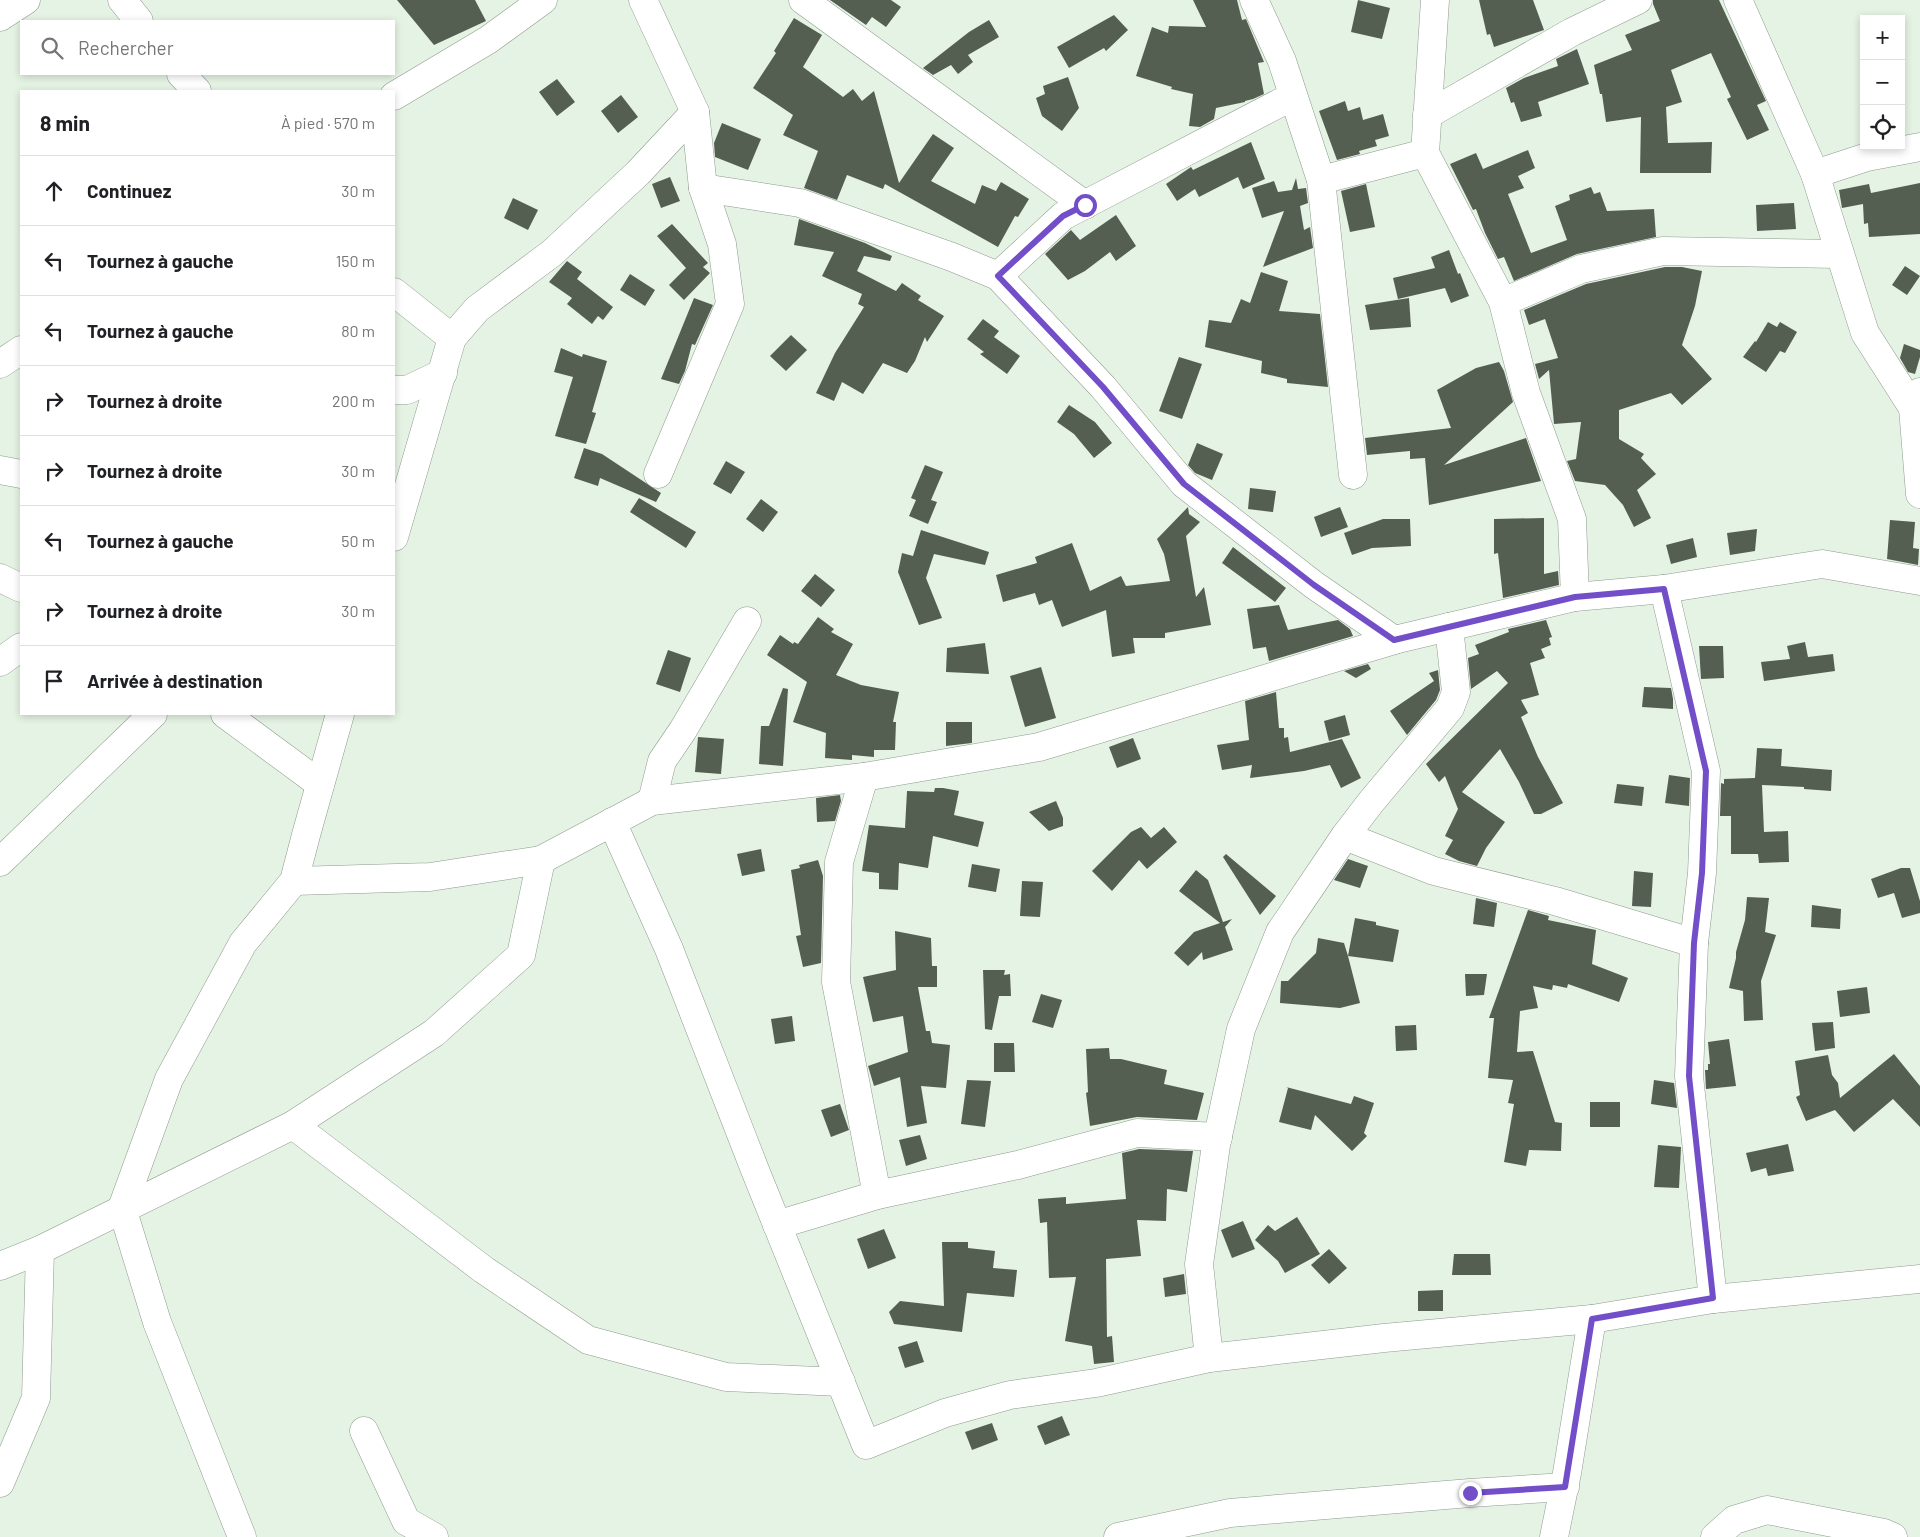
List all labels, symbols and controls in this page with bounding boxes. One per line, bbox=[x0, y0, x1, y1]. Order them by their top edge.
map controls bbox=[1860, 15, 1905, 150]
button: + bbox=[1860, 15, 1905, 60]
search box bbox=[20, 20, 395, 75]
icon: search bbox=[38, 34, 66, 62]
text: Rechercher bbox=[78, 36, 174, 59]
button: − bbox=[1860, 60, 1905, 105]
button: locate bbox=[1860, 105, 1905, 150]
text: 8 min bbox=[40, 110, 90, 135]
text: À pied · 570 m bbox=[281, 113, 375, 132]
icon: ahead bbox=[40, 177, 68, 205]
text: Continuez bbox=[87, 179, 171, 202]
text: 30 m bbox=[341, 181, 375, 200]
route start bbox=[1074, 194, 1097, 217]
icon: left bbox=[40, 247, 68, 275]
text: Tournez à gauche bbox=[87, 249, 234, 272]
text: 150 m bbox=[336, 251, 375, 270]
icon: left bbox=[40, 317, 68, 345]
text: Tournez à gauche bbox=[87, 319, 234, 342]
text: 80 m bbox=[341, 321, 375, 340]
icon: right bbox=[40, 387, 68, 415]
text: Tournez à droite bbox=[87, 389, 223, 412]
text: 200 m bbox=[332, 391, 375, 410]
icon: right bbox=[40, 457, 68, 485]
text: Tournez à droite bbox=[87, 459, 223, 482]
text: 30 m bbox=[341, 461, 375, 480]
icon: left bbox=[40, 527, 68, 555]
text: Tournez à gauche bbox=[87, 529, 234, 552]
text: 50 m bbox=[341, 531, 375, 550]
icon: right bbox=[40, 597, 68, 625]
text: Tournez à droite bbox=[87, 599, 223, 622]
text: 30 m bbox=[341, 601, 375, 620]
icon: arrive bbox=[40, 667, 68, 695]
text: Arrivée à destination bbox=[87, 669, 263, 692]
route end bbox=[1459, 1482, 1482, 1505]

